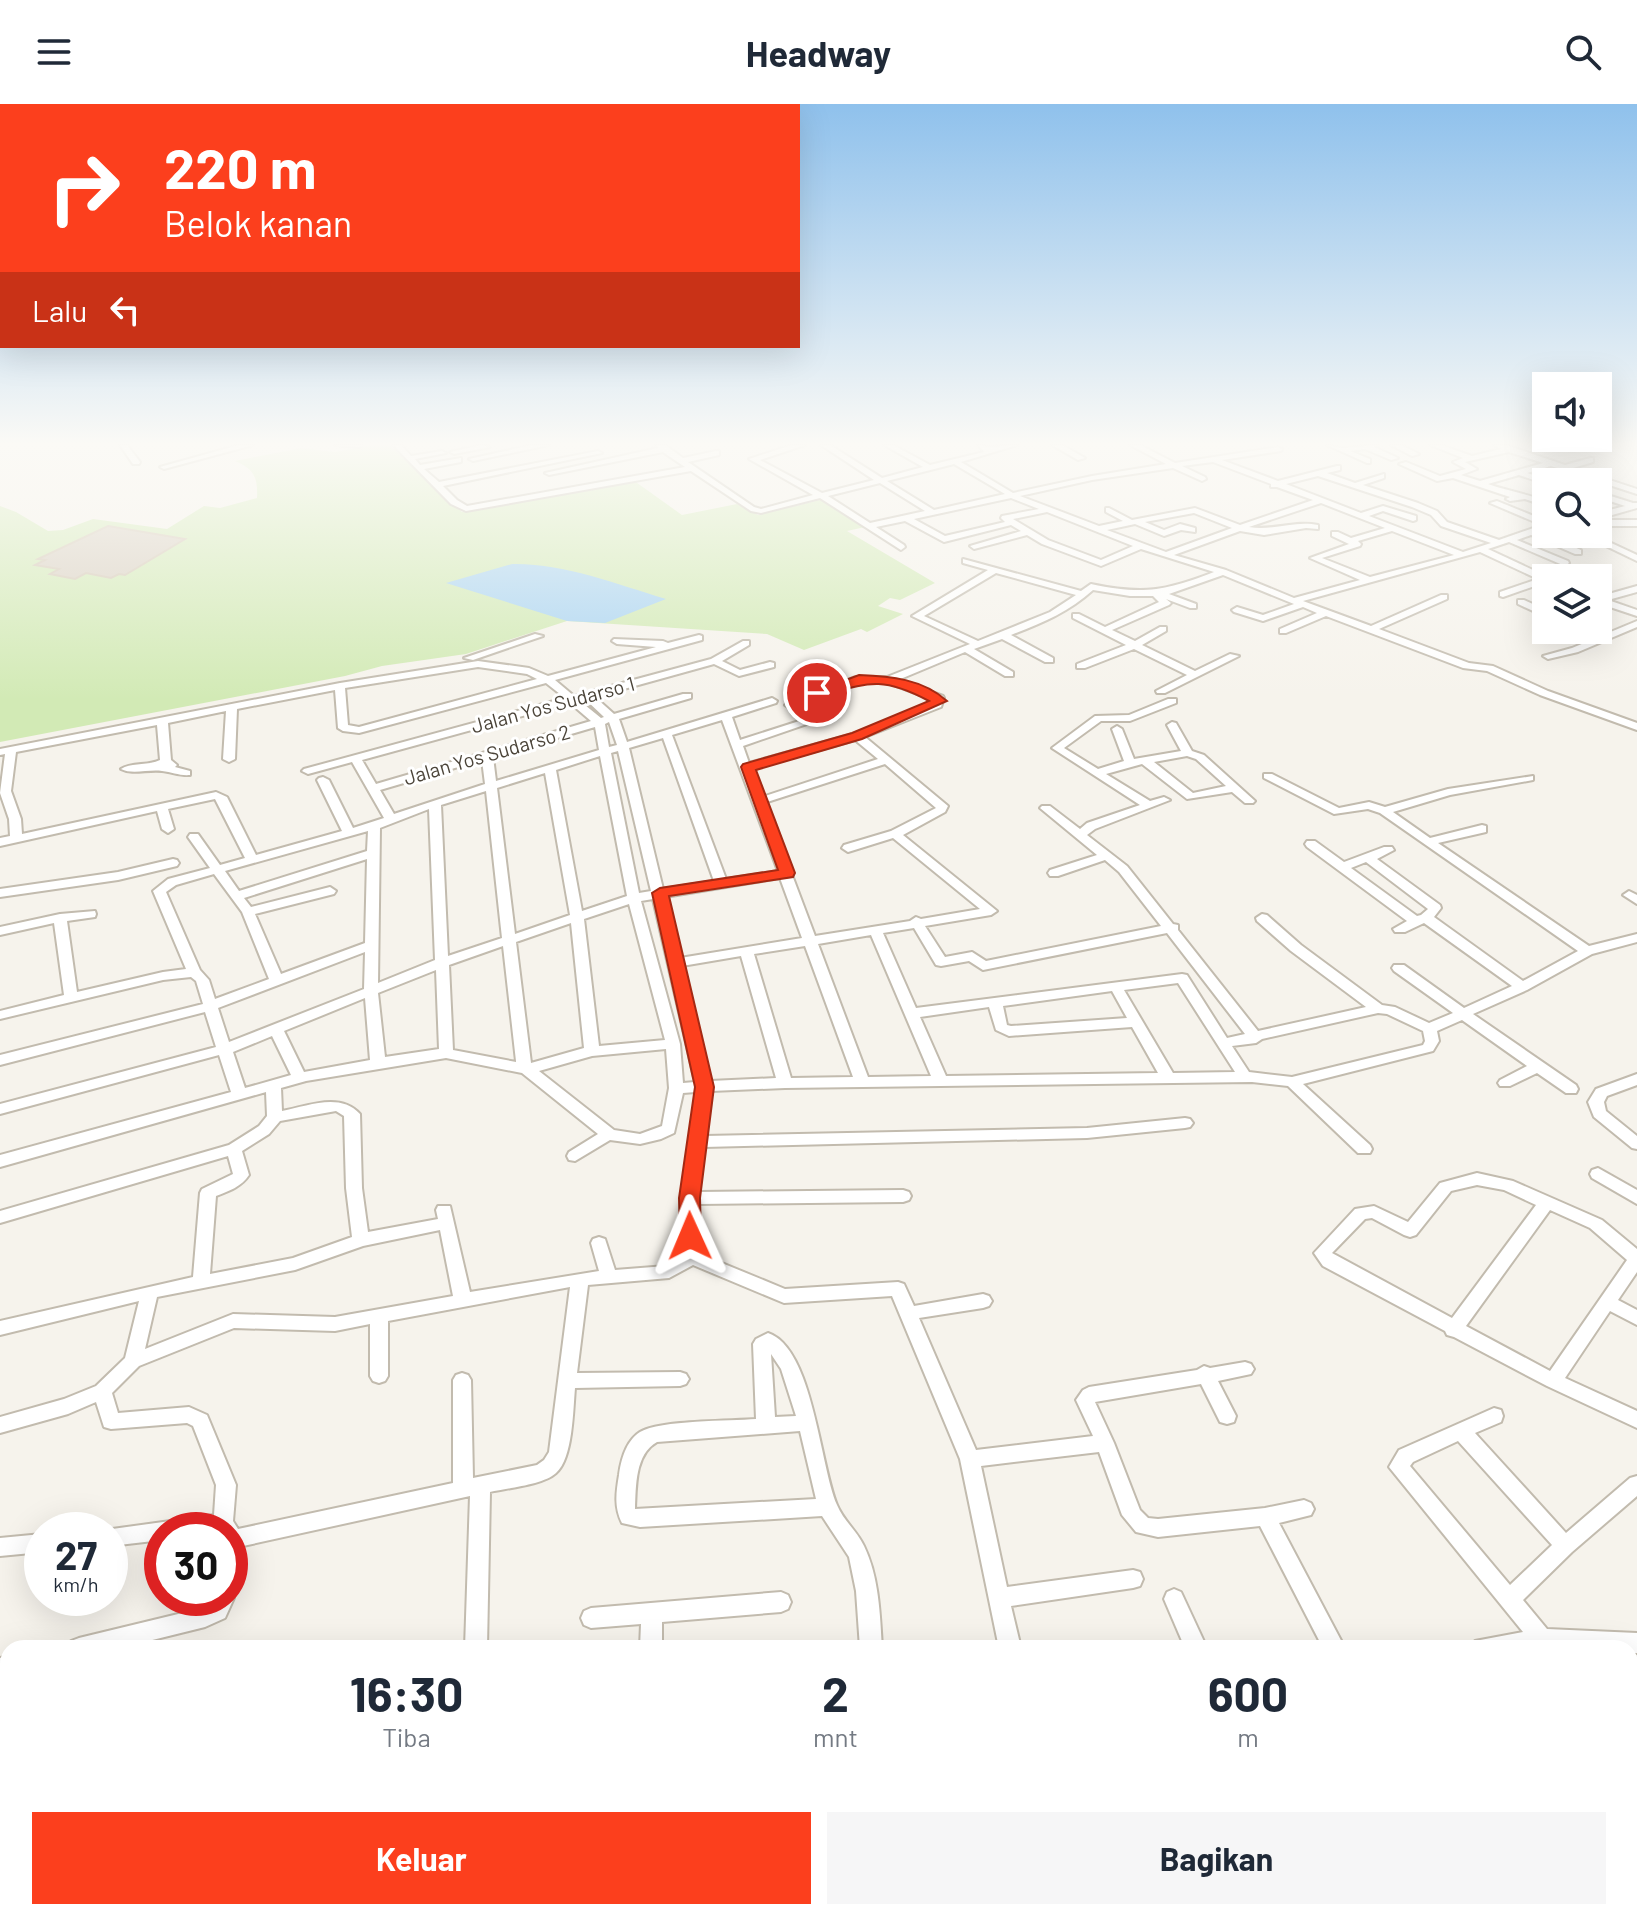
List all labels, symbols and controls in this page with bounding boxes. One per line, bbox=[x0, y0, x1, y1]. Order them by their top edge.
icon: menu bbox=[32, 30, 76, 74]
icon: search bbox=[1561, 30, 1605, 74]
text: Headway bbox=[746, 31, 891, 74]
text: 220 m bbox=[164, 133, 317, 200]
icon: right bbox=[32, 136, 136, 240]
text: Belok kanan bbox=[164, 201, 352, 244]
icon: left bbox=[103, 288, 147, 332]
text: Lalu bbox=[32, 292, 87, 328]
map controls bbox=[1532, 372, 1612, 644]
button: sound bbox=[1532, 372, 1612, 452]
button: search bbox=[1532, 468, 1612, 548]
button: layers bbox=[1532, 564, 1612, 644]
pin bbox=[783, 659, 851, 727]
street label: Jalan Yos Sudarso 1 bbox=[468, 671, 637, 737]
icon: arrive bbox=[795, 671, 839, 715]
street label: Jalan Yos Sudarso 2 bbox=[401, 719, 573, 789]
position arrow bbox=[648, 1194, 732, 1278]
speed limit sign: 30 bbox=[144, 1512, 248, 1616]
text: 27 bbox=[55, 1530, 97, 1578]
text: km/h bbox=[53, 1572, 99, 1596]
text: 16:30 bbox=[350, 1664, 463, 1722]
text: 2 bbox=[822, 1664, 849, 1722]
text: 600 bbox=[1208, 1664, 1288, 1722]
text: Tiba bbox=[382, 1721, 431, 1752]
text: mnt bbox=[813, 1721, 858, 1752]
text: m bbox=[1237, 1721, 1259, 1752]
button: Keluar bbox=[32, 1812, 811, 1904]
button: Bagikan bbox=[827, 1812, 1606, 1904]

